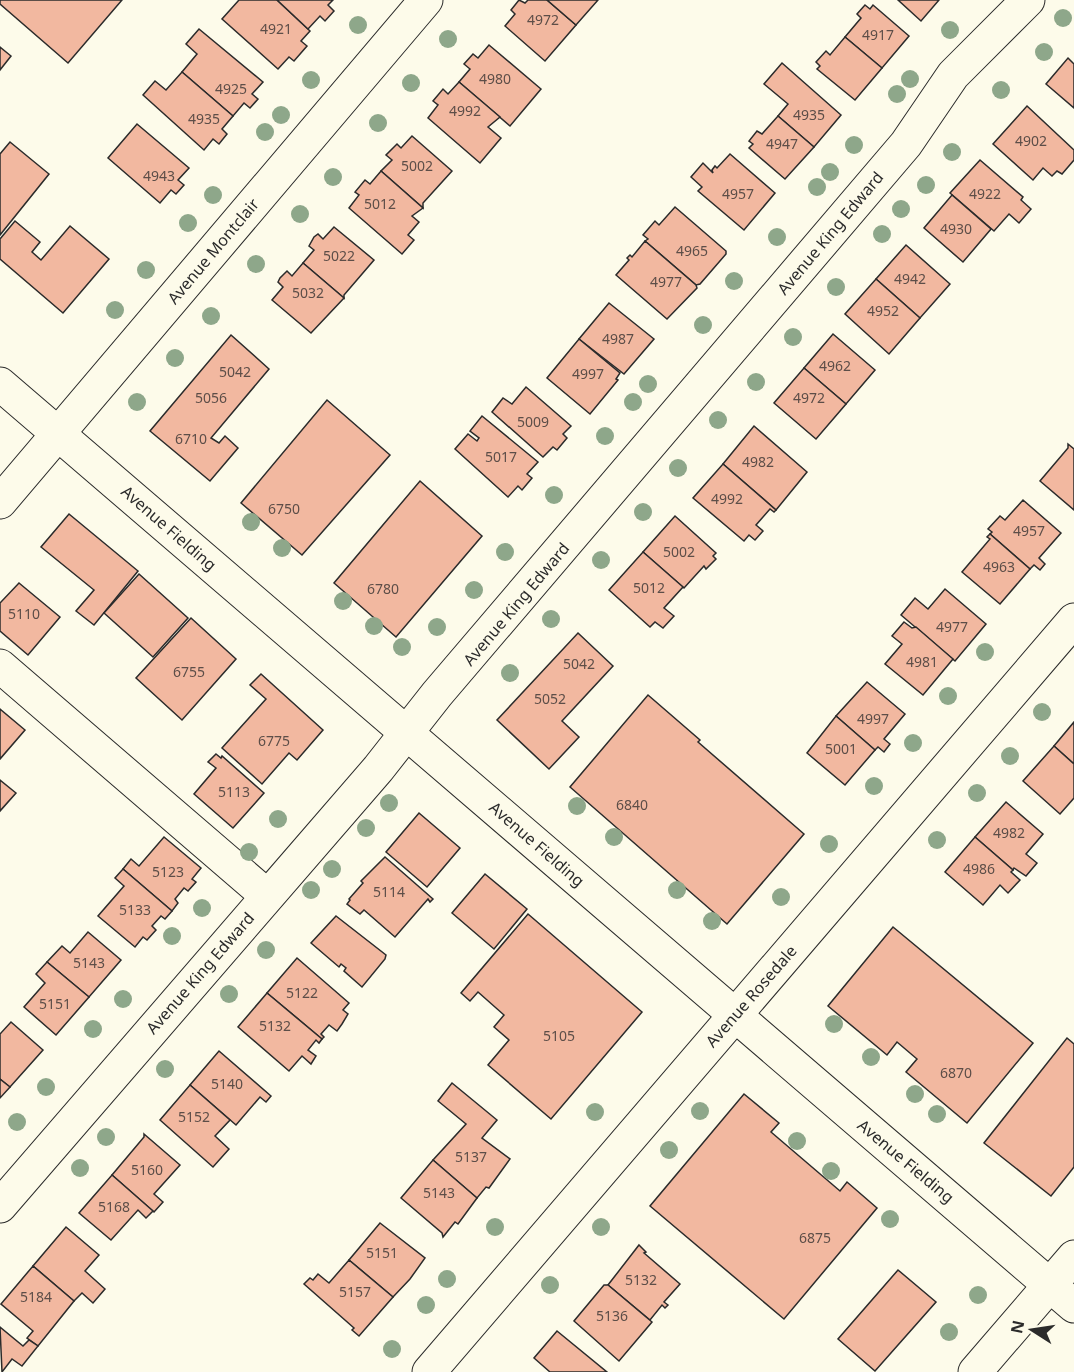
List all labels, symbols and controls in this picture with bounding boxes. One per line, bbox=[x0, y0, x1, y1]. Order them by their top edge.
house number: 4972 bbox=[527, 10, 559, 29]
house number: 4921 bbox=[260, 19, 292, 38]
house number: 4917 bbox=[862, 25, 894, 44]
house number: 4980 bbox=[479, 69, 511, 88]
house number: 4925 bbox=[215, 79, 247, 98]
house number: 4992 bbox=[449, 101, 481, 120]
house number: 4935 bbox=[793, 105, 825, 124]
house number: 4935 bbox=[188, 109, 220, 128]
house number: 4902 bbox=[1015, 131, 1047, 150]
house number: 4947 bbox=[766, 134, 798, 153]
house number: 5002 bbox=[401, 156, 433, 175]
house number: 4943 bbox=[143, 166, 175, 185]
street label: Avenue King Edward bbox=[772, 167, 888, 299]
house number: 4957 bbox=[722, 184, 754, 203]
house number: 4922 bbox=[969, 184, 1001, 203]
street label: Avenue Montclair bbox=[162, 193, 264, 309]
house number: 5012 bbox=[364, 194, 396, 213]
house number: 4930 bbox=[940, 219, 972, 238]
house number: 4965 bbox=[676, 241, 708, 260]
house number: 5022 bbox=[323, 246, 355, 265]
house number: 4942 bbox=[894, 269, 926, 288]
house number: 4977 bbox=[650, 272, 682, 291]
house number: 5032 bbox=[292, 283, 324, 302]
house number: 4952 bbox=[867, 301, 899, 320]
house number: 4987 bbox=[602, 329, 634, 348]
house number: 4962 bbox=[819, 356, 851, 375]
house number: 5042 bbox=[219, 362, 251, 381]
house number: 4997 bbox=[572, 364, 604, 383]
house number: 5056 bbox=[195, 388, 227, 407]
house number: 4972 bbox=[793, 388, 825, 407]
house number: 5009 bbox=[517, 412, 549, 431]
house number: 6710 bbox=[175, 429, 207, 448]
house number: 5017 bbox=[485, 447, 517, 466]
house number: 4982 bbox=[742, 452, 774, 471]
street label: Avenue Fielding bbox=[117, 480, 221, 576]
house number: 4992 bbox=[711, 489, 743, 508]
house number: 6750 bbox=[268, 499, 300, 518]
house number: 4957 bbox=[1013, 521, 1045, 540]
street label: Avenue King Edward bbox=[458, 538, 574, 670]
house number: 5002 bbox=[663, 542, 695, 561]
house number: 4963 bbox=[983, 557, 1015, 576]
house number: 5012 bbox=[633, 578, 665, 597]
house number: 6780 bbox=[367, 579, 399, 598]
house number: 5110 bbox=[8, 604, 40, 623]
house number: 4977 bbox=[936, 617, 968, 636]
house number: 4981 bbox=[906, 652, 938, 671]
house number: 5042 bbox=[563, 654, 595, 673]
house number: 6755 bbox=[173, 662, 205, 681]
house number: 5052 bbox=[534, 689, 566, 708]
house number: 4997 bbox=[857, 709, 889, 728]
house number: 6775 bbox=[258, 731, 290, 750]
house number: 5001 bbox=[825, 739, 857, 758]
house number: 5113 bbox=[218, 782, 250, 801]
house number: 6840 bbox=[616, 795, 648, 814]
street label: Avenue Fielding bbox=[485, 796, 589, 892]
house number: 4982 bbox=[993, 823, 1025, 842]
house number: 4986 bbox=[963, 859, 995, 878]
house number: 5123 bbox=[152, 862, 184, 881]
house number: 5114 bbox=[373, 882, 405, 901]
house number: 5133 bbox=[119, 900, 151, 919]
street label: Avenue King Edward bbox=[141, 907, 259, 1039]
street label: Avenue Rosedale bbox=[701, 940, 801, 1052]
house number: 5143 bbox=[73, 953, 105, 972]
house number: 5122 bbox=[286, 983, 318, 1002]
house number: 5151 bbox=[39, 994, 71, 1013]
house number: 5132 bbox=[259, 1016, 291, 1035]
house number: 5105 bbox=[543, 1026, 575, 1045]
house number: 6870 bbox=[940, 1063, 972, 1082]
house number: 5140 bbox=[211, 1074, 243, 1093]
house number: 5152 bbox=[178, 1107, 210, 1126]
street label: Avenue Fielding bbox=[853, 1114, 959, 1208]
house number: 5137 bbox=[455, 1147, 487, 1166]
house number: 5160 bbox=[131, 1160, 163, 1179]
house number: 5143 bbox=[423, 1183, 455, 1202]
house number: 5168 bbox=[98, 1197, 130, 1216]
house number: 6875 bbox=[799, 1228, 831, 1247]
house number: 5151 bbox=[366, 1243, 398, 1262]
house number: 5132 bbox=[625, 1270, 657, 1289]
house number: 5157 bbox=[339, 1282, 371, 1301]
house number: 5184 bbox=[20, 1287, 52, 1306]
north arrow bbox=[1002, 1300, 1062, 1360]
house number: 5136 bbox=[596, 1306, 628, 1325]
text: N bbox=[1005, 1318, 1029, 1336]

